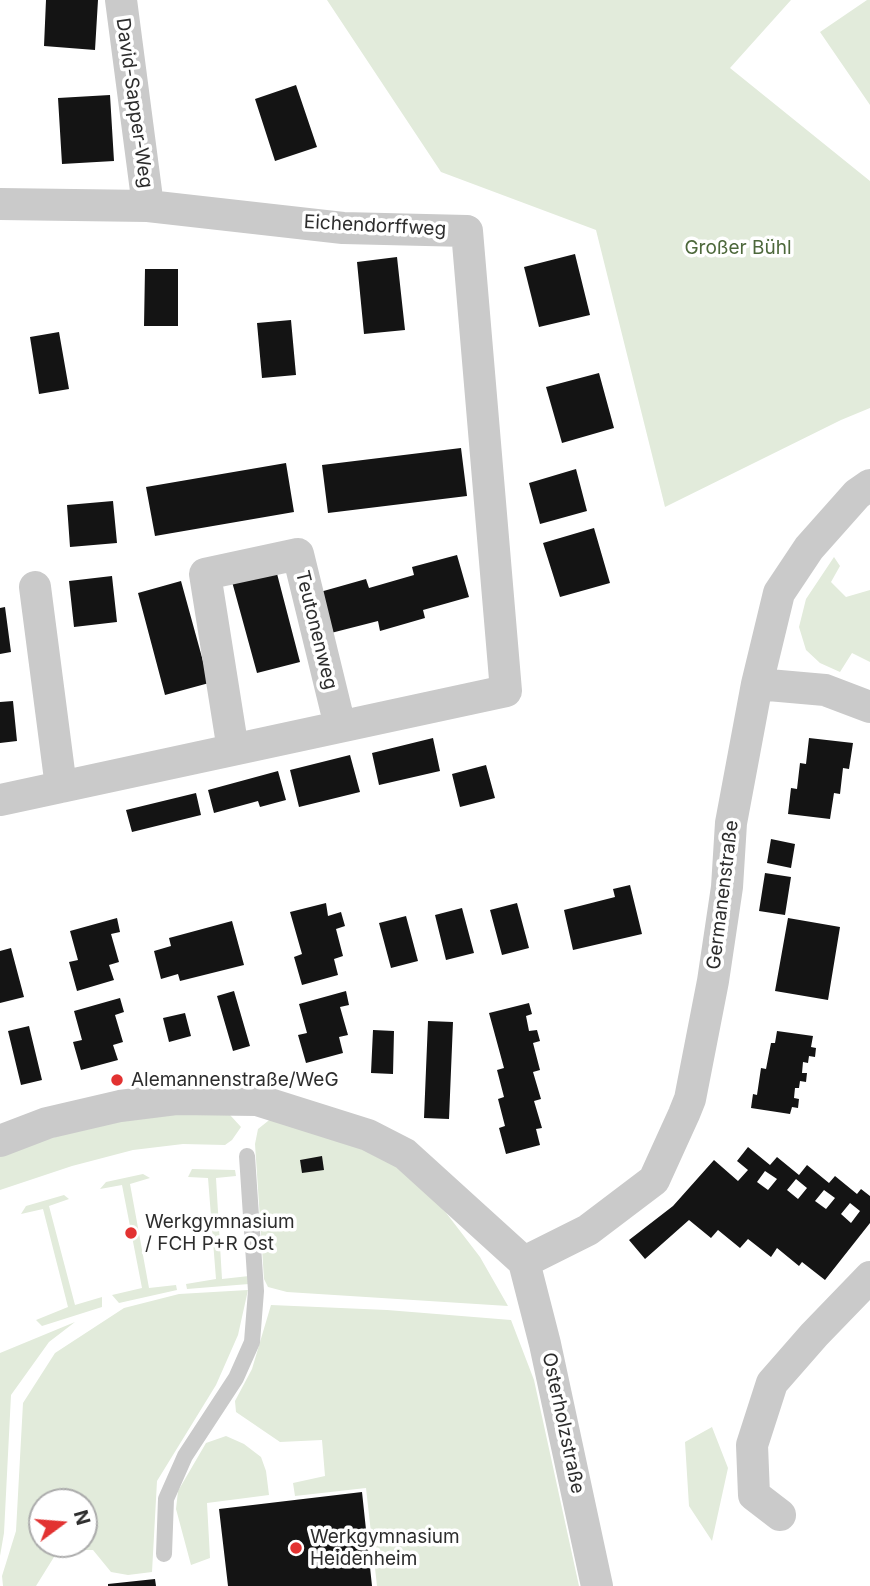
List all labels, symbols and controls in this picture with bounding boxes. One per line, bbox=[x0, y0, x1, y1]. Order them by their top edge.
street label: David-Sapper-Weg bbox=[111, 16, 157, 190]
street label: Eichendorffweg bbox=[303, 211, 447, 241]
park label: Großer Bühl bbox=[684, 237, 792, 259]
street label: Teutonenweg bbox=[290, 568, 342, 692]
street label: Germanenstraße bbox=[703, 819, 743, 971]
place label: Alemannenstraße/WeG bbox=[131, 1069, 339, 1091]
marker: Alemannenstraße/WeG bbox=[109, 1072, 125, 1088]
place label: Werkgymnasium / FCH P+R Ost bbox=[145, 1211, 295, 1255]
marker: Werkgymnasium / FCH P+R Ost bbox=[123, 1225, 139, 1241]
street label: Osterholzstraße bbox=[537, 1350, 589, 1496]
north arrow bbox=[28, 1488, 98, 1558]
text: N bbox=[69, 1507, 95, 1528]
place label: Werkgymnasium Heidenheim bbox=[310, 1526, 460, 1570]
marker: Werkgymnasium Heidenheim bbox=[288, 1540, 304, 1556]

